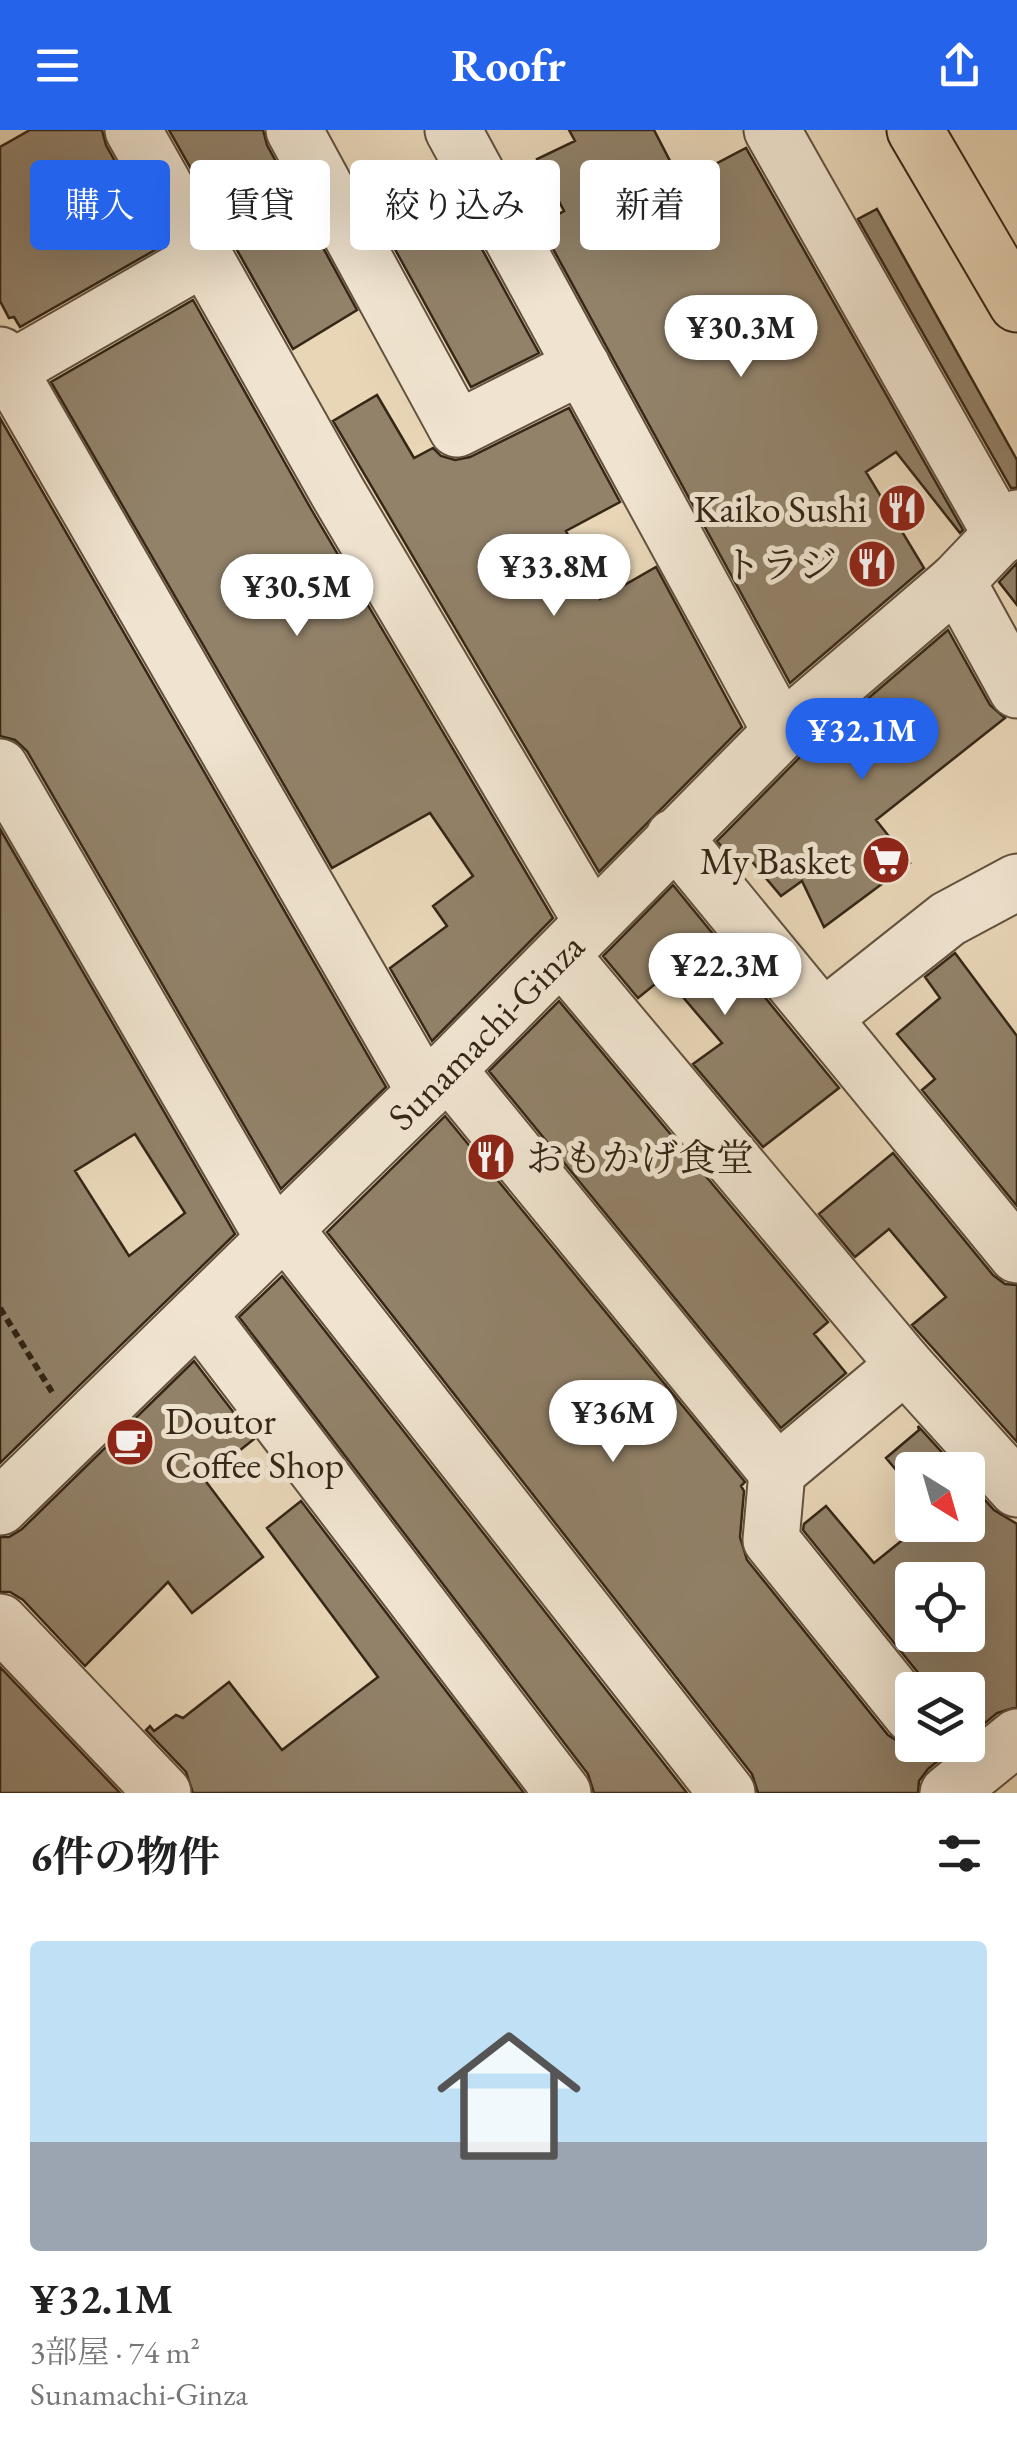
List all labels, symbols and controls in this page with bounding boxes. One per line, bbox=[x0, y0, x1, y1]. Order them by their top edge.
text: Roofr bbox=[451, 36, 566, 94]
icon: menu bbox=[30, 38, 85, 93]
icon: share bbox=[932, 38, 987, 93]
chip: 購入 bbox=[30, 160, 170, 250]
chip: 賃貸 bbox=[190, 160, 330, 250]
chip: 絞り込み bbox=[350, 160, 560, 250]
chip: 新着 bbox=[580, 160, 720, 250]
pin: ¥30.3M bbox=[660, 295, 822, 380]
text: ¥30.3M bbox=[687, 306, 795, 348]
restaurant icon: Kaiko Sushi bbox=[876, 482, 928, 534]
place label: Kaiko Sushi bbox=[694, 484, 867, 533]
pin: ¥33.8M bbox=[473, 534, 635, 619]
restaurant icon: トラジ bbox=[846, 538, 898, 590]
place label: トラジ bbox=[723, 540, 837, 589]
text: ¥33.8M bbox=[500, 545, 608, 587]
pin: ¥30.5M bbox=[216, 554, 378, 639]
text: ¥30.5M bbox=[243, 565, 351, 607]
pin: ¥32.1M bbox=[781, 698, 943, 783]
text: ¥32.1M bbox=[808, 709, 916, 751]
supermarket icon: My Basket bbox=[860, 834, 912, 886]
place label: My Basket bbox=[700, 836, 851, 885]
street label: Sunamachi-Ginza bbox=[377, 921, 595, 1140]
pin: ¥22.3M bbox=[644, 933, 806, 1018]
text: ¥22.3M bbox=[671, 944, 779, 986]
restaurant icon: おもかげ食堂 bbox=[465, 1131, 517, 1183]
place label: おもかげ食堂 bbox=[526, 1133, 754, 1182]
pin: ¥36M bbox=[554, 1380, 672, 1465]
text: ¥36M bbox=[571, 1391, 655, 1433]
place label: Doutor Coffee Shop bbox=[165, 1396, 344, 1489]
cafe icon: Doutor Coffee Shop bbox=[104, 1416, 156, 1468]
north arrow bbox=[895, 1452, 985, 1542]
map controls bbox=[895, 1452, 985, 1762]
button: locate bbox=[895, 1562, 985, 1652]
button: layers bbox=[895, 1672, 985, 1762]
icon: filters bbox=[932, 1826, 987, 1881]
text: 6件の物件 bbox=[30, 1829, 220, 1884]
icon: home bbox=[419, 2006, 599, 2186]
text: ¥32.1M bbox=[30, 2271, 173, 2326]
text: 3部屋 · 74 m² bbox=[30, 2331, 200, 2373]
text: Sunamachi-Ginza bbox=[30, 2373, 248, 2415]

